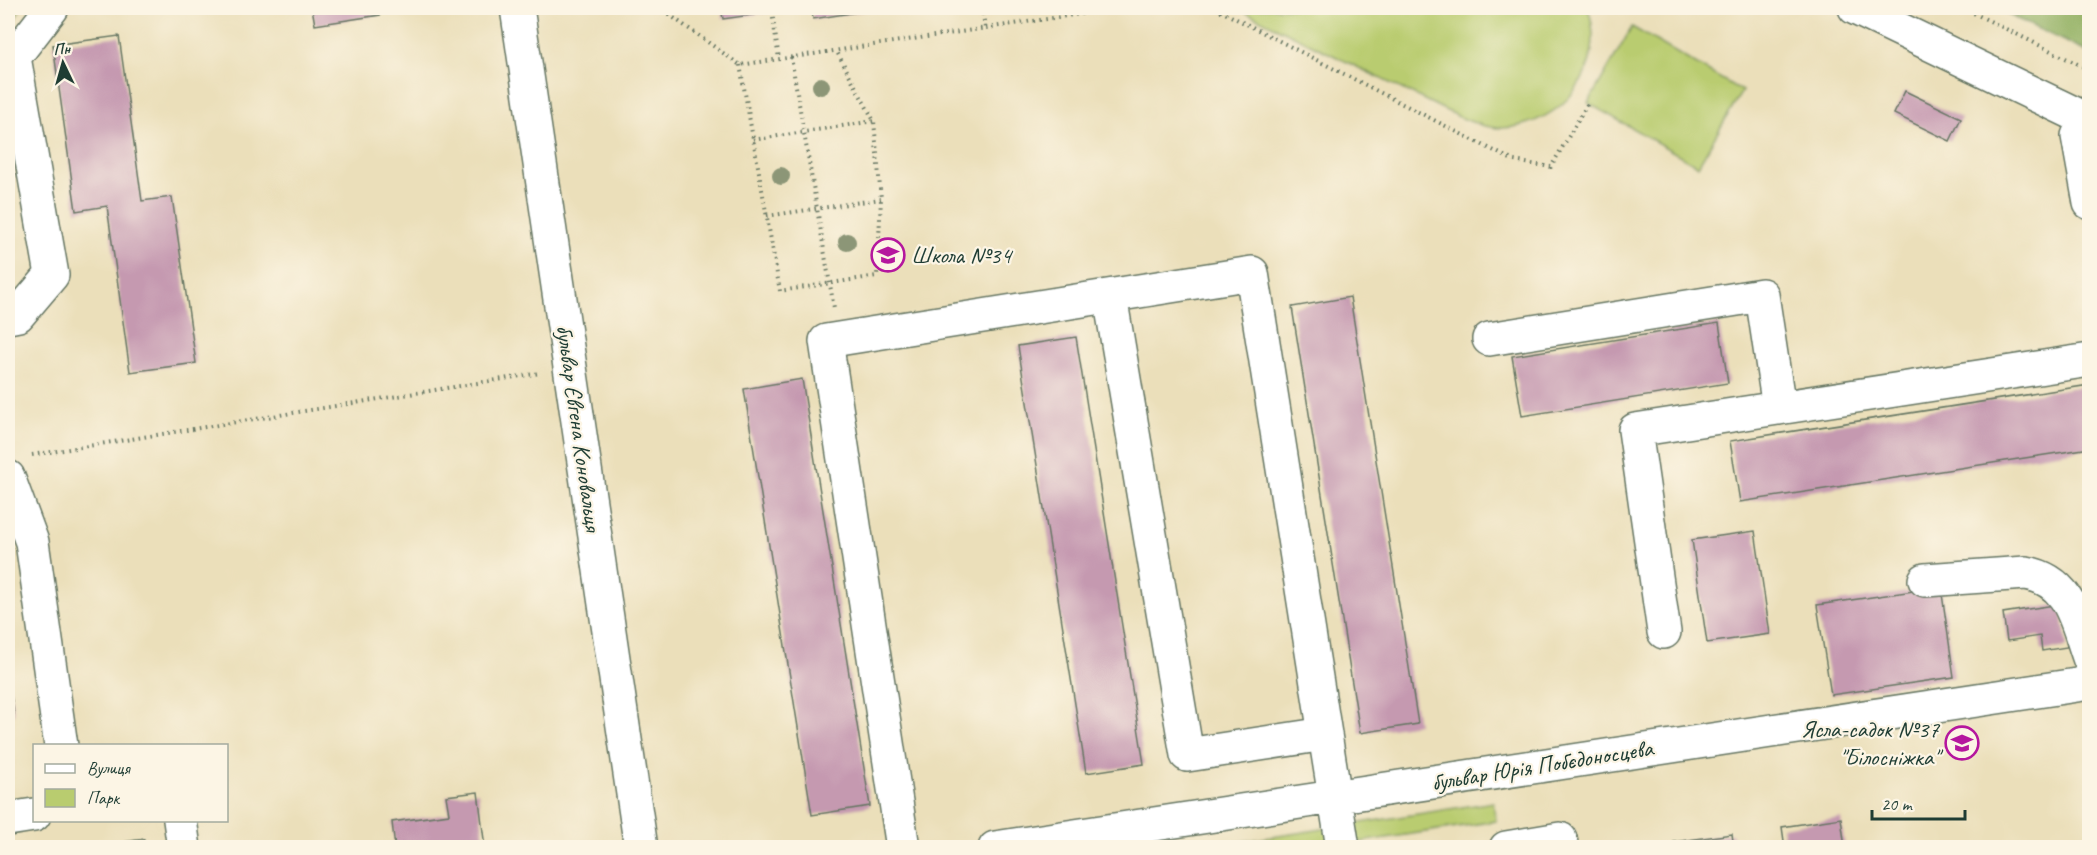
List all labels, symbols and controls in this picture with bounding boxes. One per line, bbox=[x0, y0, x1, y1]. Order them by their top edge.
north arrow bbox=[33, 33, 93, 93]
text: Пн bbox=[53, 38, 72, 60]
school or university icon: Школа №34 bbox=[870, 237, 906, 273]
place label: Школа №34 bbox=[911, 240, 1013, 270]
street label: бульвар Євгена Коновальця bbox=[550, 323, 609, 535]
place label: Ясла-садок №37 "Білосніжка" bbox=[1801, 714, 1944, 772]
school or university icon: Ясла-садок №37 "Білосніжка" bbox=[1944, 725, 1980, 761]
street label: бульвар Юрія Побєдоносцева bbox=[1429, 732, 1656, 797]
legend bbox=[33, 744, 228, 822]
text: Вулиця bbox=[87, 757, 131, 779]
scale bar bbox=[1872, 783, 1965, 821]
text: Парк bbox=[87, 787, 121, 809]
text: 20 m bbox=[1881, 793, 1914, 815]

